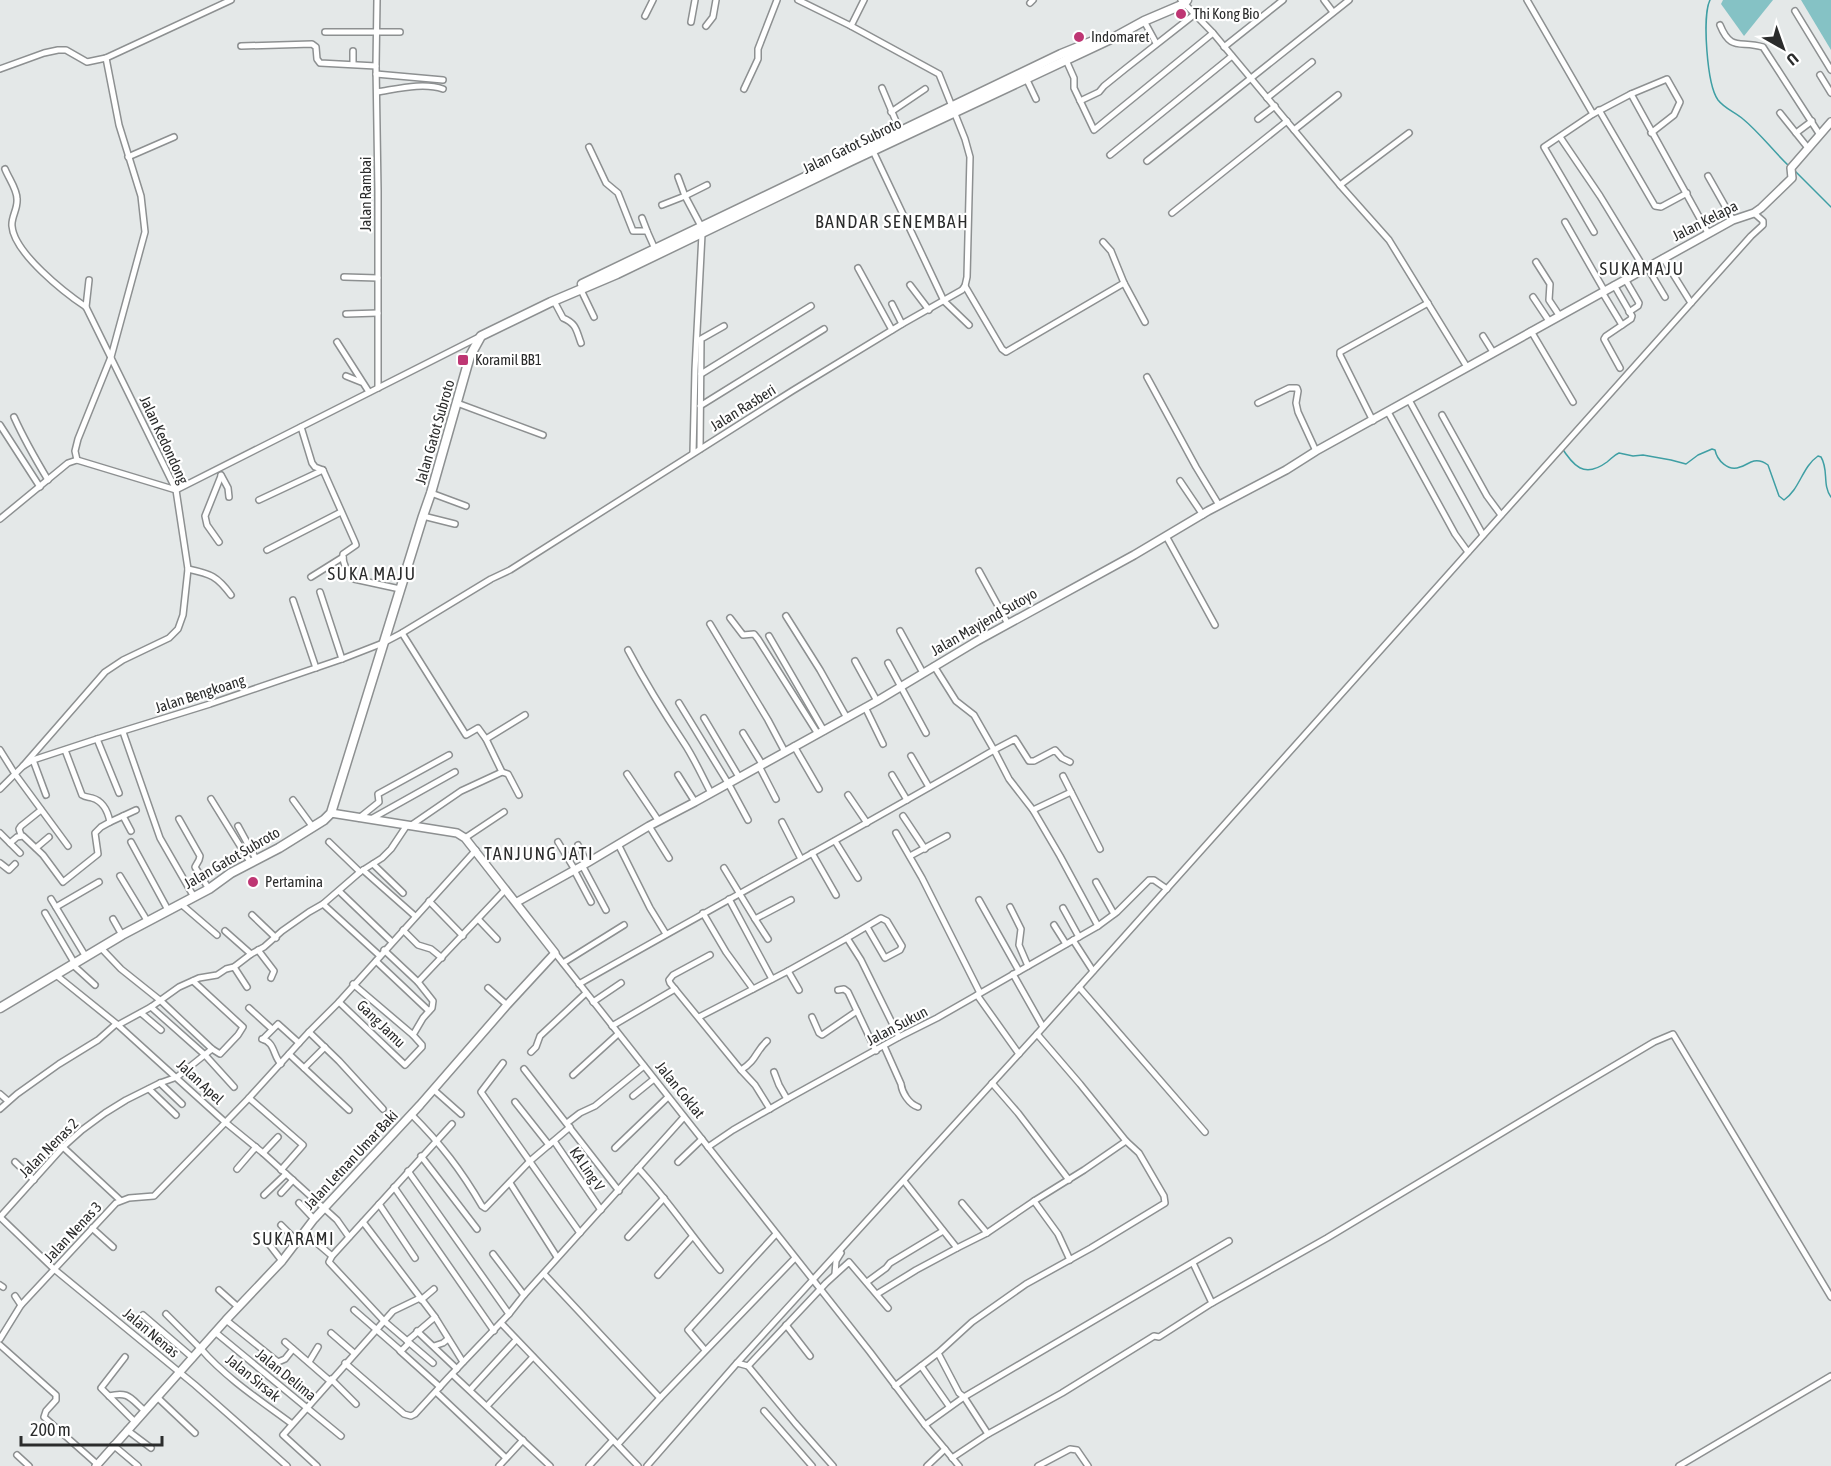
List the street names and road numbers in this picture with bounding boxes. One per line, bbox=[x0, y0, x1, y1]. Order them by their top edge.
street label: Jalan Gatot Subroto bbox=[800, 114, 904, 177]
street label: Jalan Rambai bbox=[357, 157, 374, 231]
street label: Jalan Kelapa bbox=[1669, 197, 1740, 244]
street label: Jalan Gatot Subroto bbox=[411, 378, 458, 486]
street label: Jalan Rasberi bbox=[707, 381, 778, 434]
street label: Jalan Kedondong bbox=[137, 393, 192, 487]
street label: Jalan Mayjend Sutoyo bbox=[928, 584, 1040, 659]
street label: Jalan Bengkoang bbox=[153, 671, 248, 716]
street label: Jalan Gatot Subroto bbox=[181, 823, 283, 892]
street label: Gang Jamu bbox=[354, 997, 409, 1051]
street label: Jalan Sukun bbox=[863, 1002, 930, 1049]
street label: Jalan Apel bbox=[174, 1056, 227, 1107]
street label: Jalan Coklat bbox=[652, 1058, 708, 1121]
street label: Jalan Letnan Umar Baki bbox=[300, 1107, 401, 1213]
street label: Jalan Nenas 2 bbox=[16, 1115, 82, 1181]
street label: KA Ling V bbox=[567, 1144, 609, 1194]
street label: Jalan Nenas 3 bbox=[40, 1198, 105, 1265]
street label: Jalan Nenas bbox=[120, 1304, 183, 1361]
street label: Jalan Delima bbox=[253, 1345, 320, 1404]
street label: Jalan Sirsak bbox=[223, 1351, 284, 1405]

